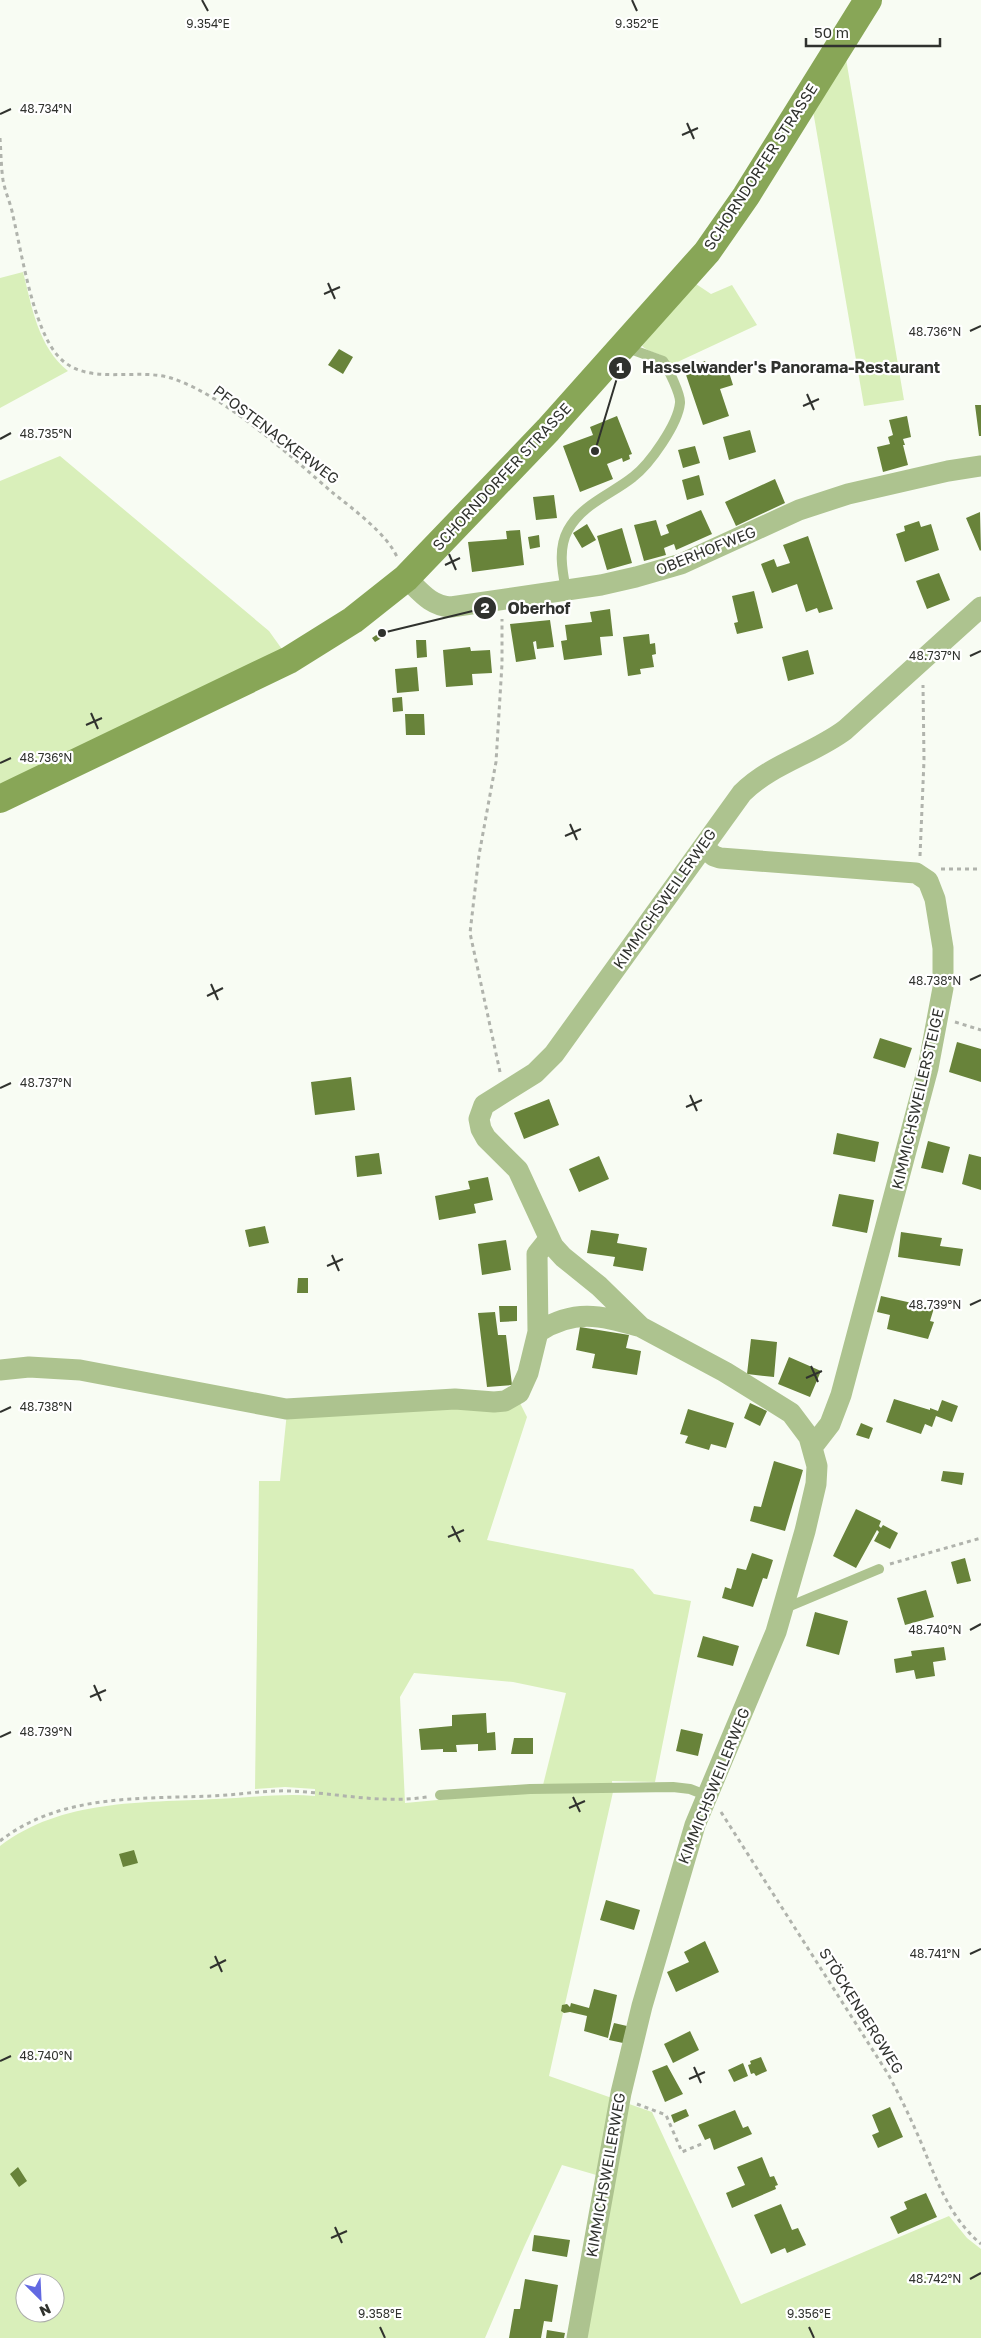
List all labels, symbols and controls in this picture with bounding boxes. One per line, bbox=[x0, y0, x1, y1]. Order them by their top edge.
scale bar bbox=[806, 15, 940, 47]
text: 9.354°E bbox=[186, 16, 230, 31]
text: 9.352°E bbox=[615, 16, 659, 31]
text: 50 m bbox=[814, 23, 849, 41]
street label: SCHORNDORFER STRASSE bbox=[700, 80, 821, 253]
text: 48.734°N bbox=[20, 101, 72, 116]
text: 48.736°N bbox=[909, 324, 961, 339]
callout: Hasselwander's Panorama-Restaurant bbox=[607, 352, 950, 383]
text: Hasselwander's Panorama-Restaurant bbox=[642, 357, 940, 377]
text: 1 bbox=[616, 358, 624, 376]
street label: PFOSTENACKERWEG bbox=[210, 381, 343, 487]
street label: SCHORNDORFER STRASSE bbox=[428, 399, 574, 554]
text: 48.735°N bbox=[20, 426, 72, 441]
street label: OBERHOFWEG bbox=[653, 522, 758, 578]
callout: Oberhof bbox=[472, 592, 580, 623]
text: 2 bbox=[480, 598, 490, 616]
text: Oberhof bbox=[508, 598, 571, 618]
text: 48.737°N bbox=[909, 648, 961, 663]
text: 48.736°N bbox=[20, 750, 72, 765]
street label: KIMMICHSWEILERWEG bbox=[609, 825, 719, 972]
text: 48.738°N bbox=[909, 973, 961, 988]
street label: KIMMICHSWEILERSTEIGE bbox=[887, 1007, 947, 1191]
text: 48.737°N bbox=[20, 1075, 72, 1090]
text: 48.739°N bbox=[909, 1297, 961, 1312]
text: 48.738°N bbox=[20, 1399, 72, 1414]
text: 48.740°N bbox=[908, 1622, 962, 1637]
street label: KIMMICHSWEILERWEG bbox=[673, 1705, 753, 1866]
text: 48.739°N bbox=[20, 1724, 72, 1739]
street label: STÖCKENBERGWEG bbox=[816, 1944, 908, 2077]
text: 48.741°N bbox=[910, 1946, 960, 1961]
text: 48.740°N bbox=[19, 2048, 73, 2063]
street label: KIMMICHSWEILERWEG bbox=[582, 2091, 628, 2259]
text: 48.742°N bbox=[909, 2271, 961, 2286]
north arrow bbox=[15, 2273, 65, 2323]
text: N bbox=[37, 2300, 54, 2320]
text: 9.358°E bbox=[358, 2306, 402, 2321]
text: 9.356°E bbox=[787, 2306, 831, 2321]

